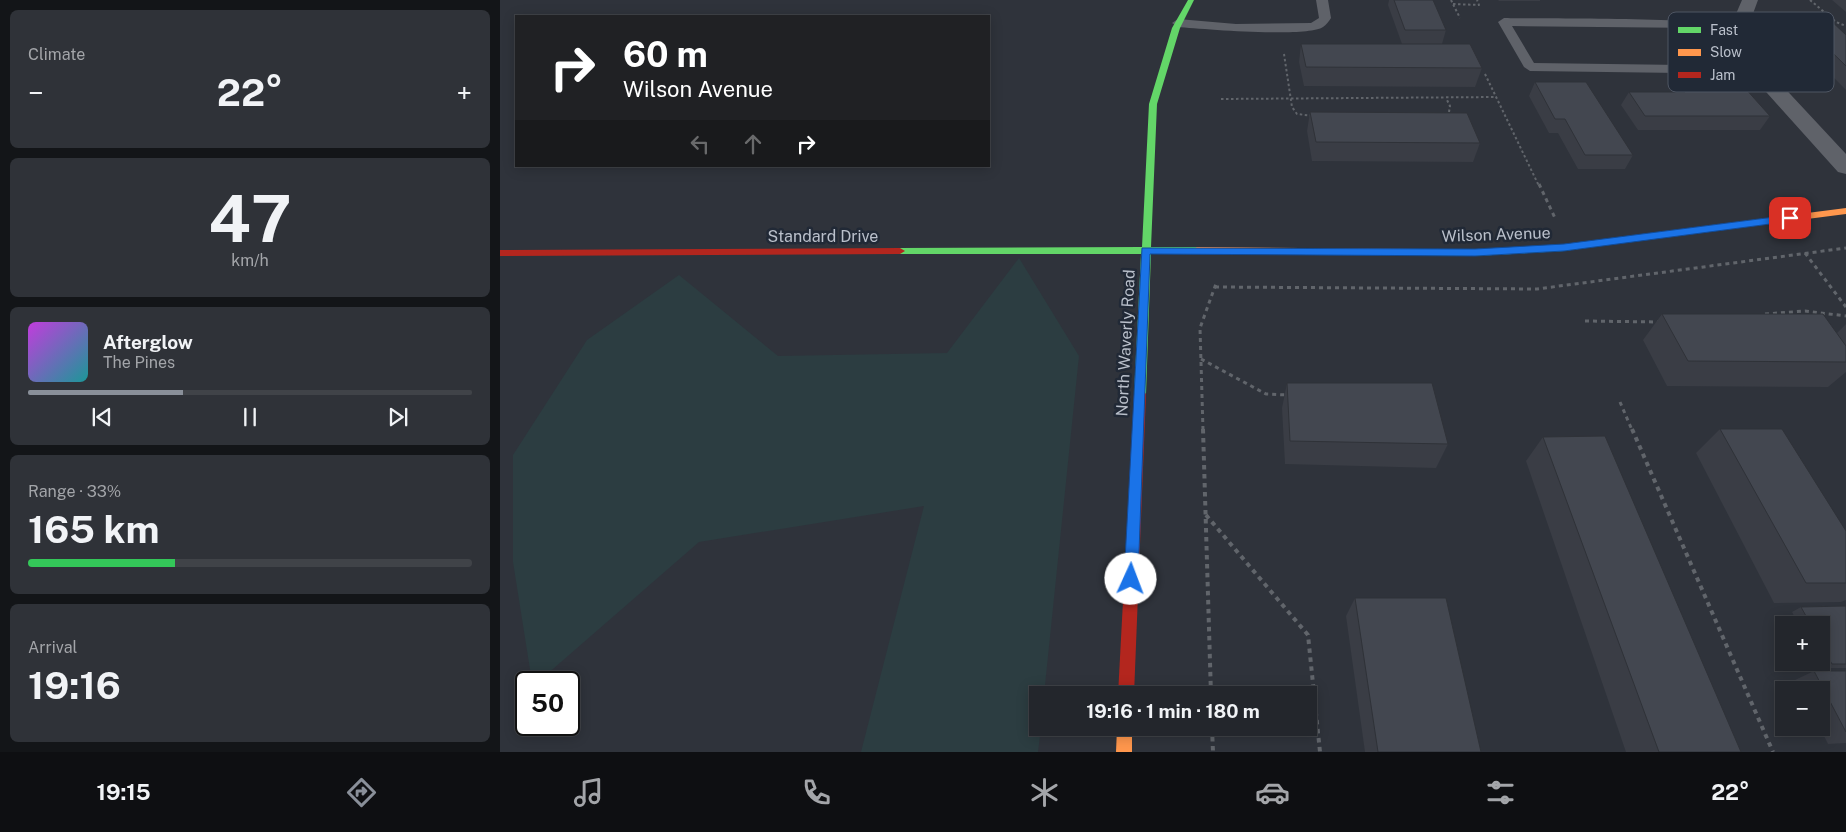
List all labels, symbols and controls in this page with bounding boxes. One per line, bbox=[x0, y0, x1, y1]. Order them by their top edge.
legend bbox=[1668, 12, 1834, 92]
text: Fast bbox=[1710, 22, 1738, 38]
text: 60 m bbox=[623, 34, 708, 75]
icon: right bbox=[540, 35, 605, 100]
text: Slow bbox=[1710, 44, 1742, 60]
text: Climate bbox=[28, 45, 85, 64]
text: Jam bbox=[1710, 67, 1735, 83]
text: 22° bbox=[217, 70, 283, 115]
text: − bbox=[28, 76, 44, 109]
text: + bbox=[456, 76, 472, 109]
text: Wilson Avenue bbox=[623, 76, 773, 102]
icon: left bbox=[686, 130, 714, 158]
icon: ahead bbox=[739, 130, 767, 158]
icon: right bbox=[792, 130, 820, 158]
text: 47 bbox=[208, 180, 292, 257]
pin bbox=[1769, 197, 1811, 239]
icon: arrive bbox=[1776, 204, 1804, 232]
street label: Wilson Avenue bbox=[1441, 223, 1551, 246]
street label: Standard Drive bbox=[768, 227, 878, 246]
text: km/h bbox=[231, 251, 269, 270]
street label: North Waverly Road bbox=[1112, 269, 1139, 417]
text: Afterglow bbox=[103, 331, 193, 353]
text: The Pines bbox=[103, 353, 175, 372]
icon: previous bbox=[88, 403, 116, 431]
icon: pause bbox=[236, 403, 264, 431]
icon: next bbox=[384, 403, 412, 431]
text: Range · 33% bbox=[28, 482, 121, 501]
text: 165 km bbox=[28, 507, 160, 552]
position arrow bbox=[1104, 552, 1156, 604]
map controls bbox=[1775, 616, 1830, 736]
button: + bbox=[1775, 616, 1830, 671]
text: Arrival bbox=[28, 638, 77, 657]
text: 19:16 bbox=[28, 663, 121, 708]
speed limit sign: 50 bbox=[515, 671, 580, 736]
button: − bbox=[1775, 681, 1830, 736]
text: 19:16 · 1 min · 180 m bbox=[1086, 700, 1260, 722]
icon: directions bbox=[344, 775, 379, 810]
icon: music bbox=[571, 775, 606, 810]
icon: phone bbox=[799, 775, 834, 810]
icon: climate bbox=[1027, 775, 1062, 810]
icon: car bbox=[1255, 775, 1290, 810]
icon: filters bbox=[1483, 775, 1518, 810]
text: 19:15 bbox=[96, 779, 151, 805]
text: 22° bbox=[1711, 779, 1750, 805]

